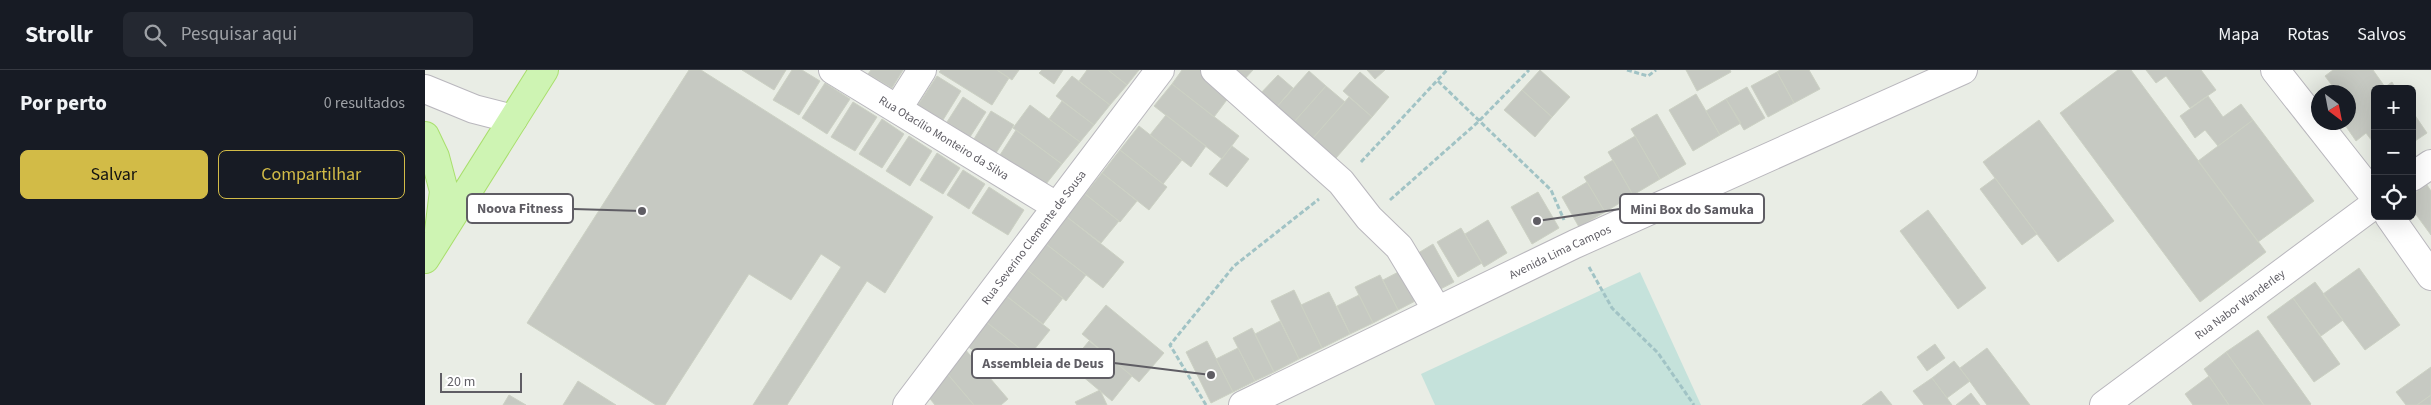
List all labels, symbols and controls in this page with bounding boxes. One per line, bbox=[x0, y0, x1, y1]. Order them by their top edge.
search box bbox=[123, 12, 473, 57]
text: Strollr bbox=[25, 17, 93, 52]
icon: search bbox=[141, 21, 169, 49]
text: Pesquisar aqui bbox=[181, 21, 297, 48]
text: Mapa bbox=[2218, 22, 2259, 47]
text: Rotas bbox=[2287, 22, 2329, 47]
text: Salvos bbox=[2357, 22, 2406, 47]
north arrow bbox=[2311, 85, 2356, 130]
map controls bbox=[2371, 85, 2416, 220]
button: + bbox=[2371, 85, 2416, 130]
text: Por perto bbox=[20, 88, 107, 118]
text: 0 resultados bbox=[324, 92, 405, 114]
street label: Rua Otacílio Monteiro da Silva bbox=[875, 92, 1012, 184]
button: − bbox=[2371, 130, 2416, 175]
button: Salvar bbox=[20, 150, 208, 199]
button: Compartilhar bbox=[218, 150, 405, 199]
street label: Rua Severino Clemente de Sousa bbox=[978, 167, 1090, 309]
button: locate bbox=[2371, 175, 2416, 220]
callout: Noova Fitness bbox=[467, 194, 573, 223]
callout: Mini Box do Samuka bbox=[1620, 194, 1764, 223]
text: Noova Fitness bbox=[477, 199, 563, 219]
text: Mini Box do Samuka bbox=[1630, 200, 1754, 220]
street label: Avenida Lima Campos bbox=[1506, 221, 1614, 284]
street label: Rua Nabor Wanderley bbox=[2191, 265, 2289, 344]
callout: Assembleia de Deus bbox=[972, 349, 1114, 378]
text: Assembleia de Deus bbox=[981, 354, 1104, 374]
scale bar bbox=[440, 370, 523, 393]
text: 20 m bbox=[447, 372, 475, 392]

